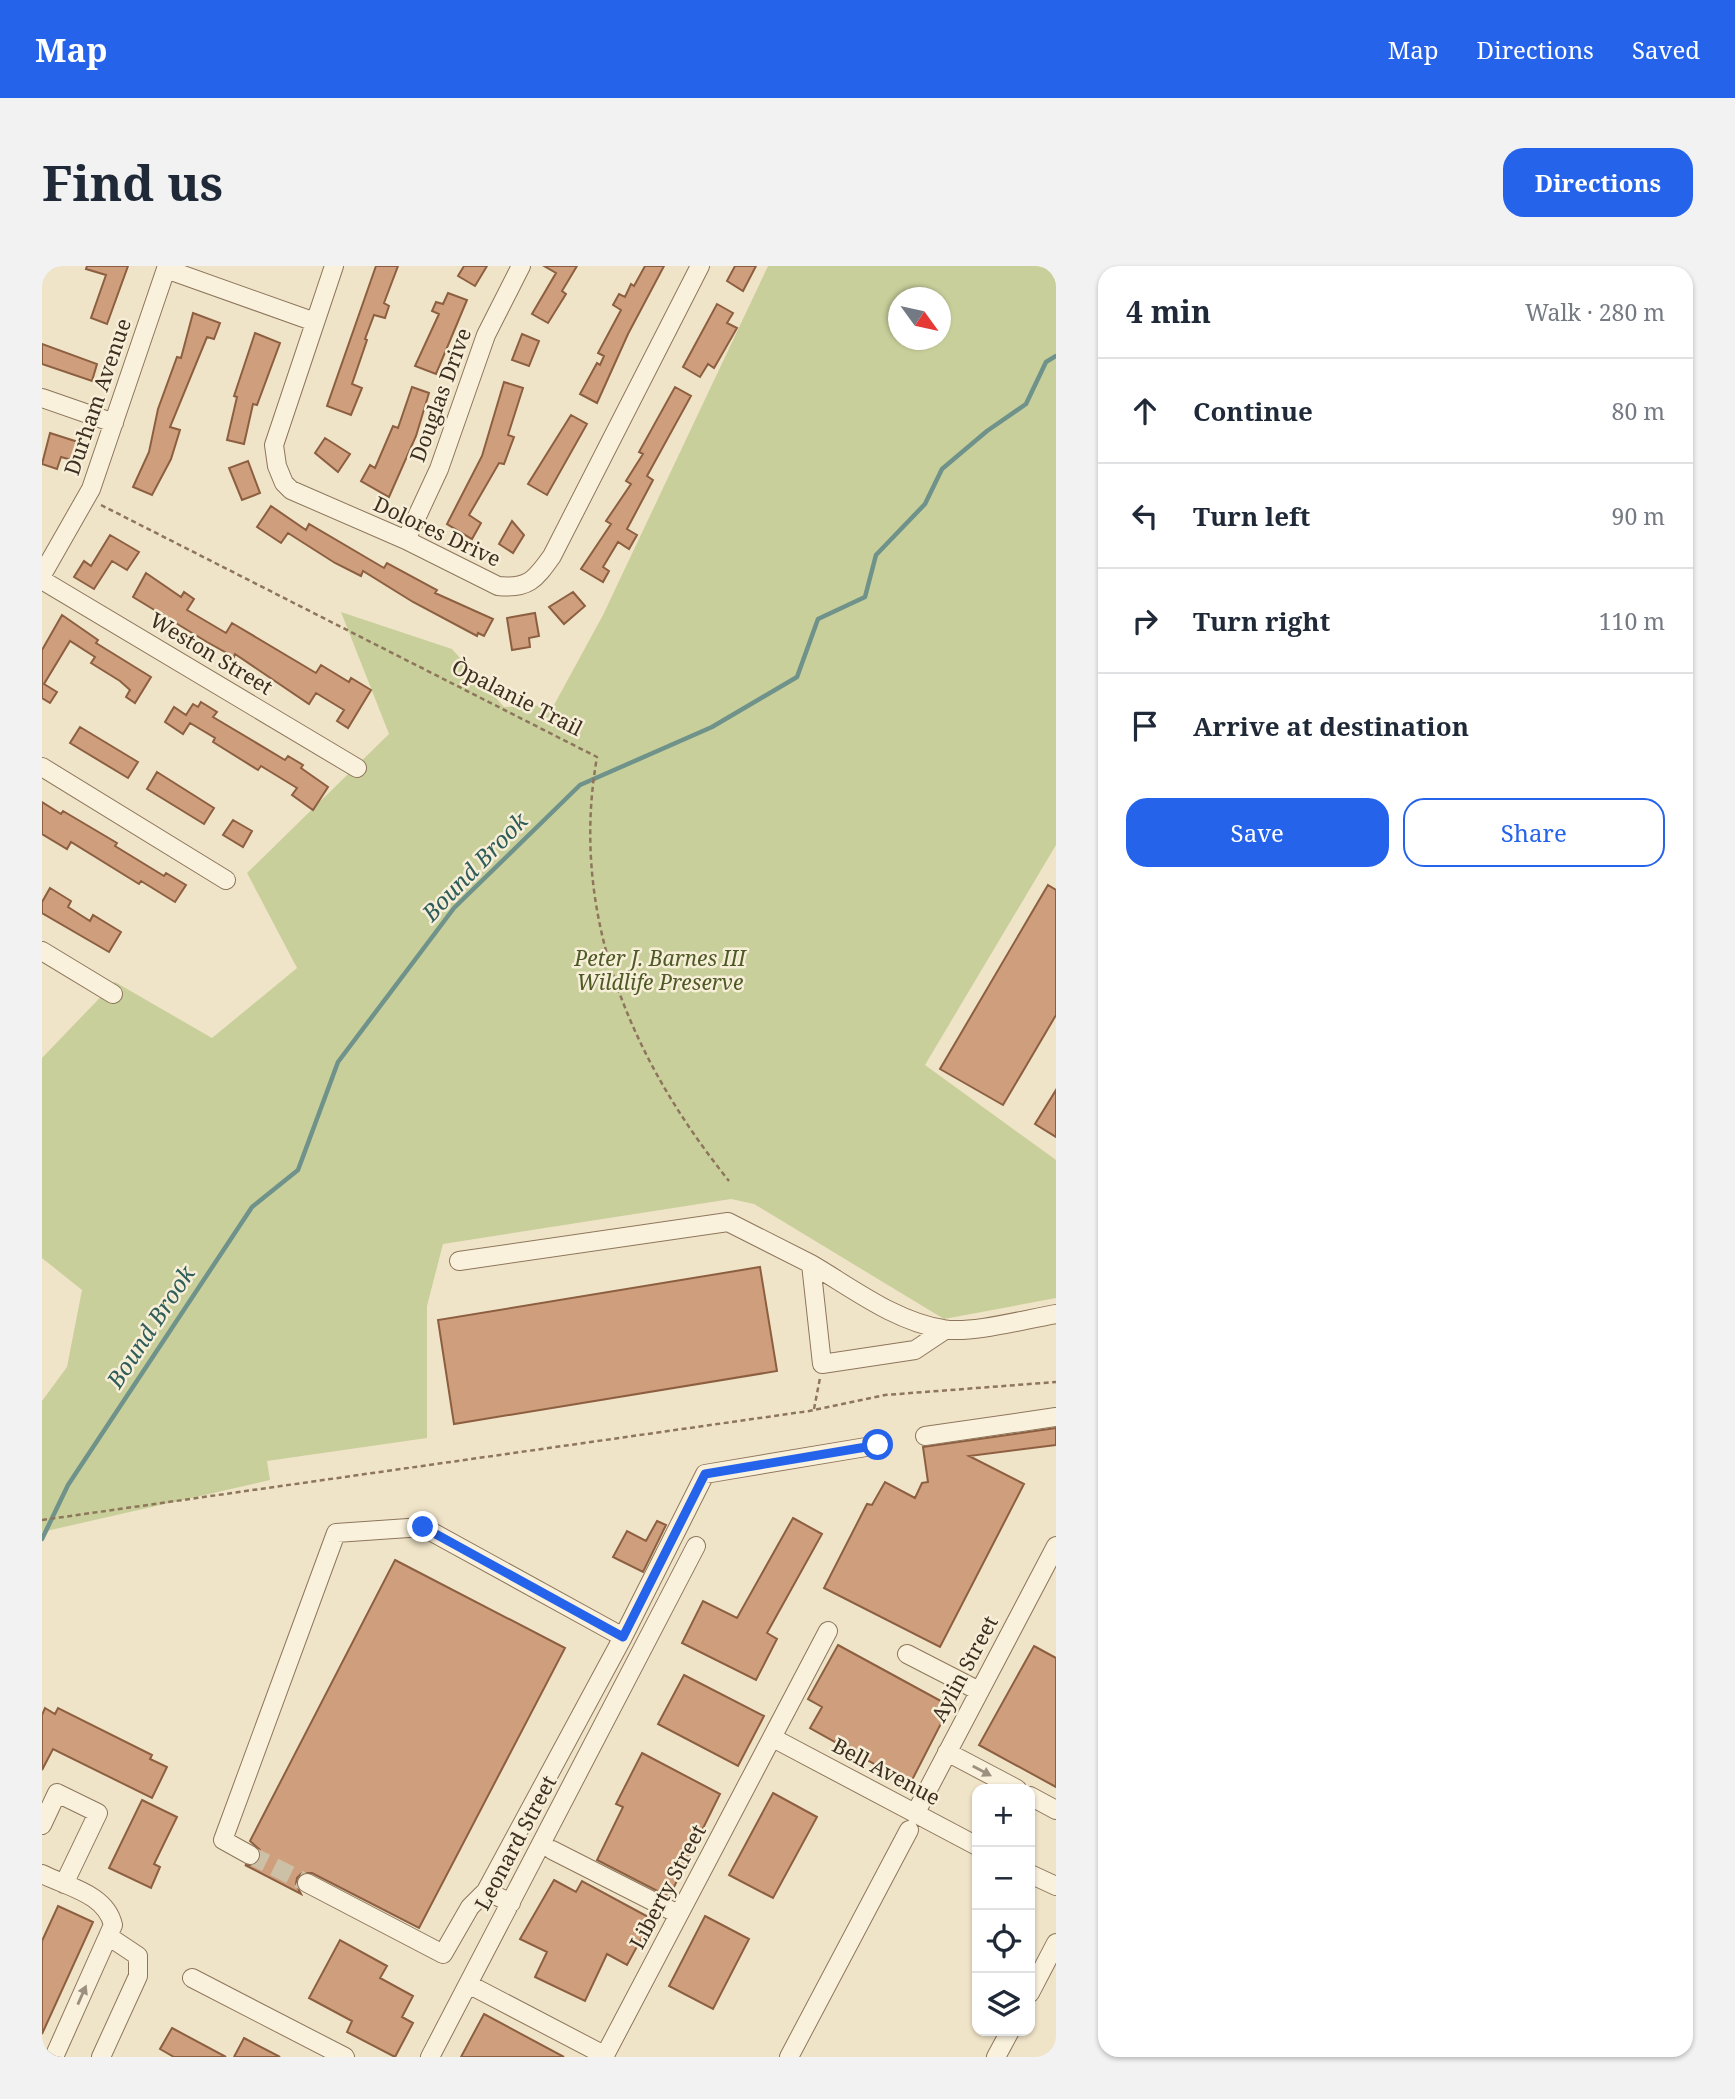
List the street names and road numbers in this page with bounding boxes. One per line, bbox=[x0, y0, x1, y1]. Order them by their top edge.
street label: Durham Avenue bbox=[57, 315, 137, 479]
street label: Douglas Drive bbox=[403, 324, 477, 465]
street label: Dolores Drive bbox=[369, 489, 506, 573]
street label: Weston Street bbox=[145, 605, 278, 701]
street label: Òpalanie Trail bbox=[447, 652, 588, 742]
street label: Aylin Street bbox=[924, 1611, 1004, 1727]
street label: Bell Avenue bbox=[828, 1731, 945, 1811]
street label: Leonard Street bbox=[468, 1770, 562, 1915]
street label: Liberty Street bbox=[623, 1819, 712, 1954]

